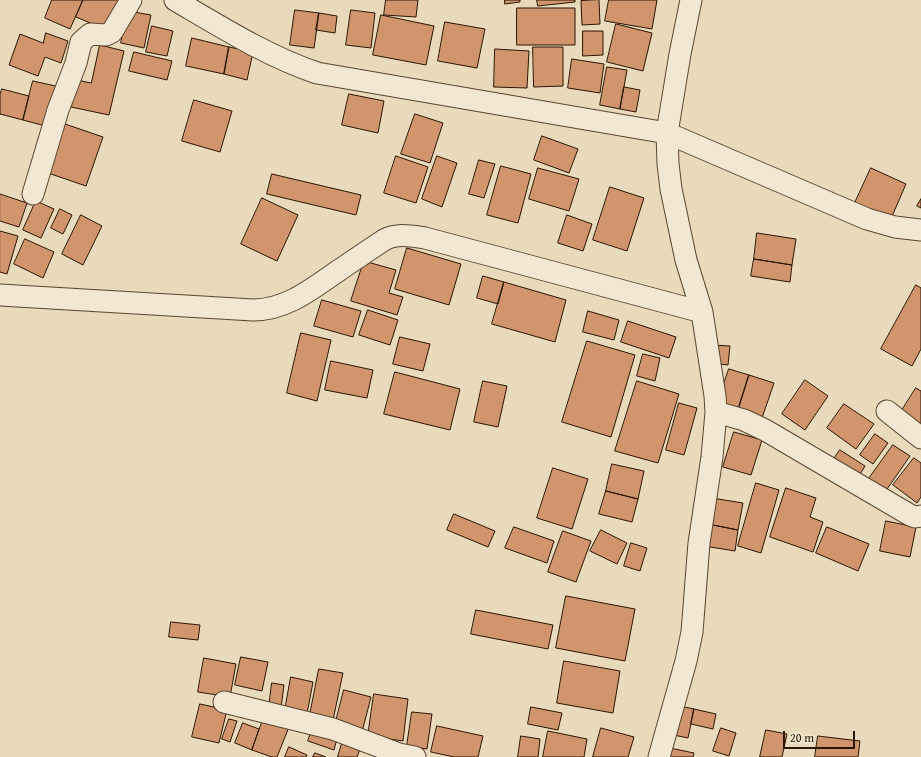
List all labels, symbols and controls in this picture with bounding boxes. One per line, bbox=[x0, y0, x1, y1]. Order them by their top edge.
scale bar bbox=[785, 723, 857, 749]
text: 20 m bbox=[790, 729, 814, 746]

